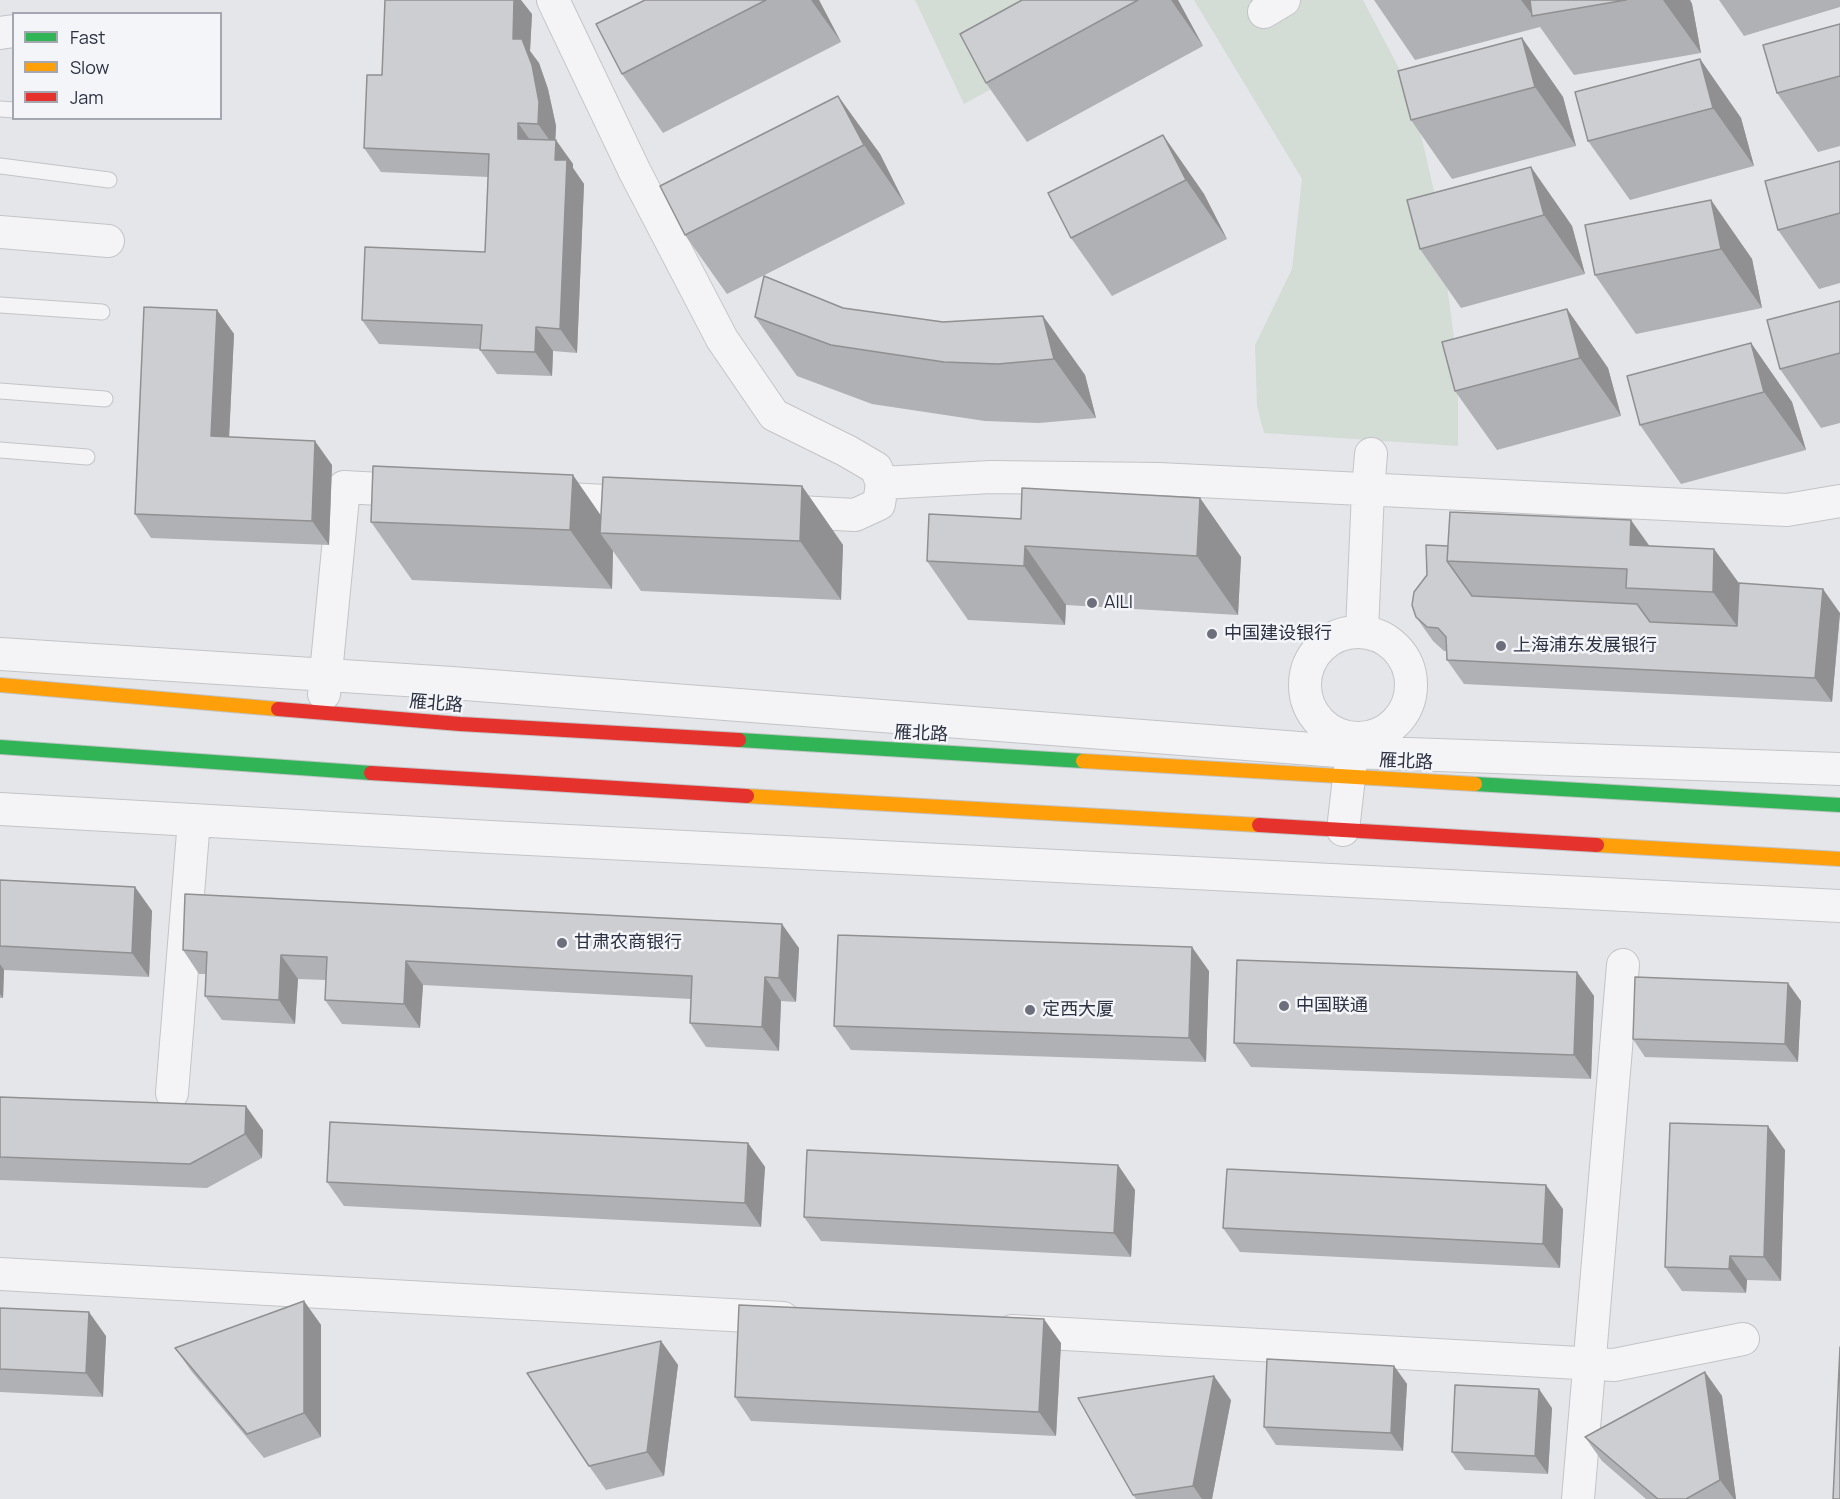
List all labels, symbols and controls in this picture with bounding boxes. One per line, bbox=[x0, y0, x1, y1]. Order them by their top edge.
legend bbox=[12, 12, 222, 120]
text: Fast bbox=[70, 25, 105, 49]
text: Slow bbox=[70, 55, 109, 79]
text: Jam bbox=[70, 85, 104, 109]
place label: AILI bbox=[1104, 592, 1133, 614]
marker: AILI bbox=[1085, 596, 1099, 610]
place label: 中国建设银行 bbox=[1224, 623, 1332, 645]
marker: 中国建设银行 bbox=[1205, 627, 1219, 641]
place label: 上海浦东发展银行 bbox=[1513, 635, 1657, 657]
marker: 上海浦东发展银行 bbox=[1494, 639, 1508, 653]
street label: 雁北路 bbox=[408, 691, 464, 717]
street label: 雁北路 bbox=[893, 722, 949, 746]
street label: 雁北路 bbox=[1378, 750, 1434, 774]
place label: 甘肃农商银行 bbox=[574, 932, 682, 954]
marker: 甘肃农商银行 bbox=[555, 936, 569, 950]
place label: 中国联通 bbox=[1296, 995, 1368, 1017]
place label: 定西大厦 bbox=[1042, 999, 1114, 1021]
marker: 中国联通 bbox=[1277, 999, 1291, 1013]
marker: 定西大厦 bbox=[1023, 1003, 1037, 1017]

